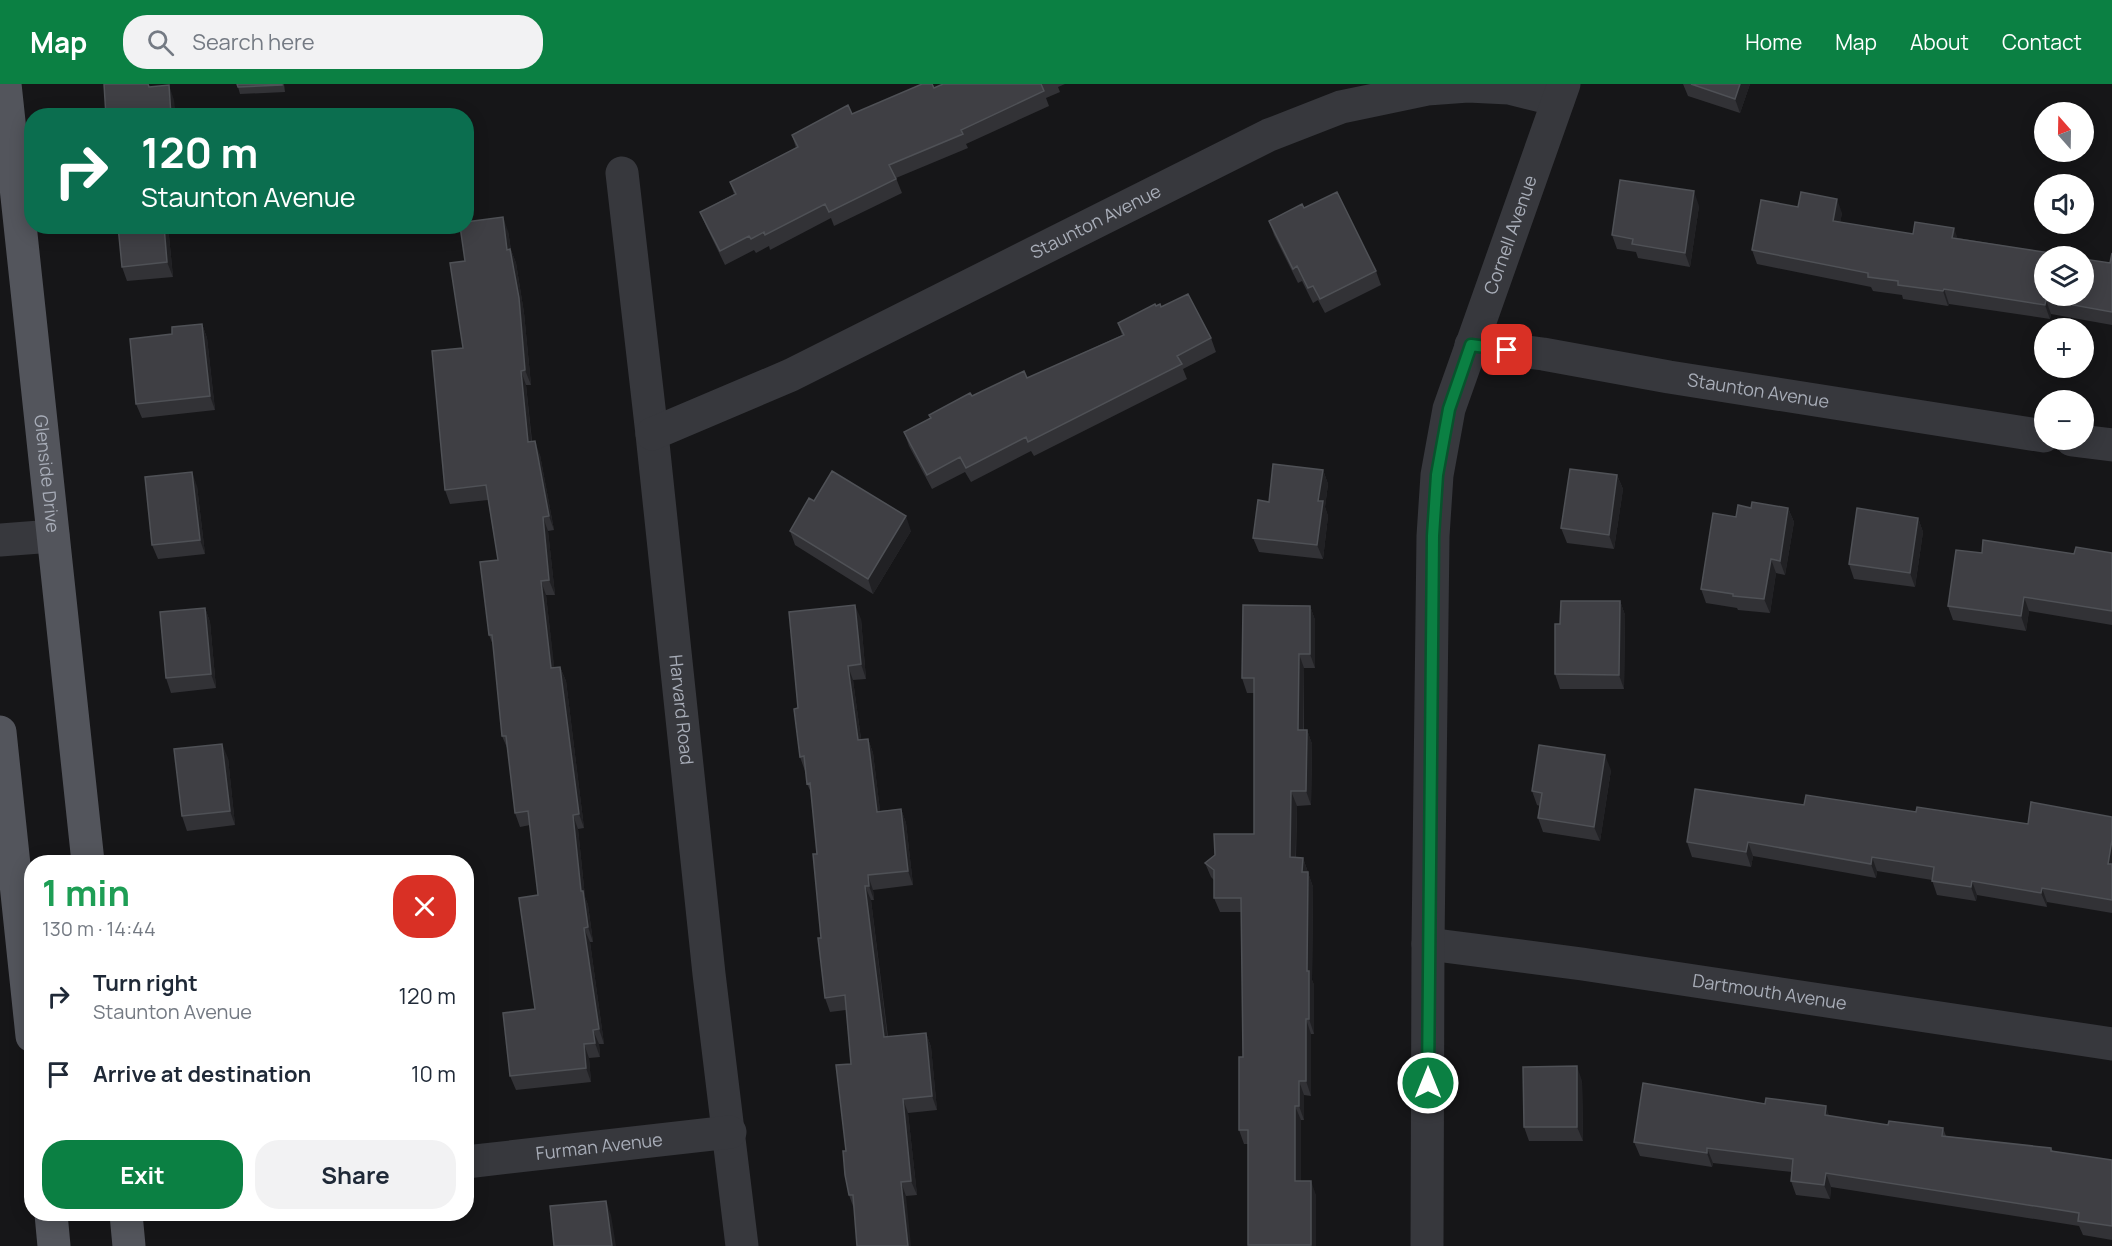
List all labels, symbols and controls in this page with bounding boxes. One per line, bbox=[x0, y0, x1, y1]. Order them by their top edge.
search box bbox=[123, 15, 543, 69]
text: Map bbox=[30, 23, 87, 61]
icon: search bbox=[144, 26, 177, 59]
text: Search here bbox=[192, 27, 315, 57]
text: Home bbox=[1745, 28, 1802, 56]
text: Map bbox=[1835, 28, 1877, 56]
text: About bbox=[1910, 28, 1969, 56]
text: Contact bbox=[2002, 28, 2082, 56]
north arrow bbox=[2034, 102, 2094, 162]
map controls bbox=[2034, 102, 2094, 450]
text: 120 m bbox=[141, 123, 258, 181]
icon: right bbox=[42, 132, 120, 210]
street label: Cornell Avenue bbox=[1478, 172, 1542, 297]
button: sound bbox=[2034, 174, 2094, 234]
text: Staunton Avenue bbox=[141, 178, 356, 215]
street label: Staunton Avenue bbox=[1026, 178, 1165, 264]
button: layers bbox=[2034, 246, 2094, 306]
button: + bbox=[2034, 318, 2094, 378]
pin bbox=[1481, 324, 1532, 375]
icon: arrive bbox=[1490, 333, 1523, 366]
street label: Staunton Avenue bbox=[1686, 367, 1831, 413]
button: − bbox=[2034, 390, 2094, 450]
street label: Glenside Drive bbox=[29, 414, 66, 534]
street label: Harvard Road bbox=[664, 653, 700, 766]
text: 1 min bbox=[42, 868, 130, 917]
button: close bbox=[393, 875, 456, 938]
text: 130 m · 14:44 bbox=[42, 915, 156, 942]
text: Turn right bbox=[93, 968, 198, 998]
street label: Dartmouth Avenue bbox=[1691, 968, 1848, 1015]
icon: right bbox=[42, 980, 75, 1013]
text: 120 m bbox=[398, 981, 456, 1011]
text: Staunton Avenue bbox=[93, 998, 252, 1025]
position arrow bbox=[1396, 1051, 1460, 1115]
icon: arrive bbox=[42, 1058, 75, 1091]
text: Arrive at destination bbox=[93, 1059, 311, 1089]
text: 10 m bbox=[411, 1059, 456, 1089]
street label: Furman Avenue bbox=[534, 1127, 664, 1165]
button: Exit bbox=[42, 1140, 243, 1209]
button: Share bbox=[255, 1140, 456, 1209]

